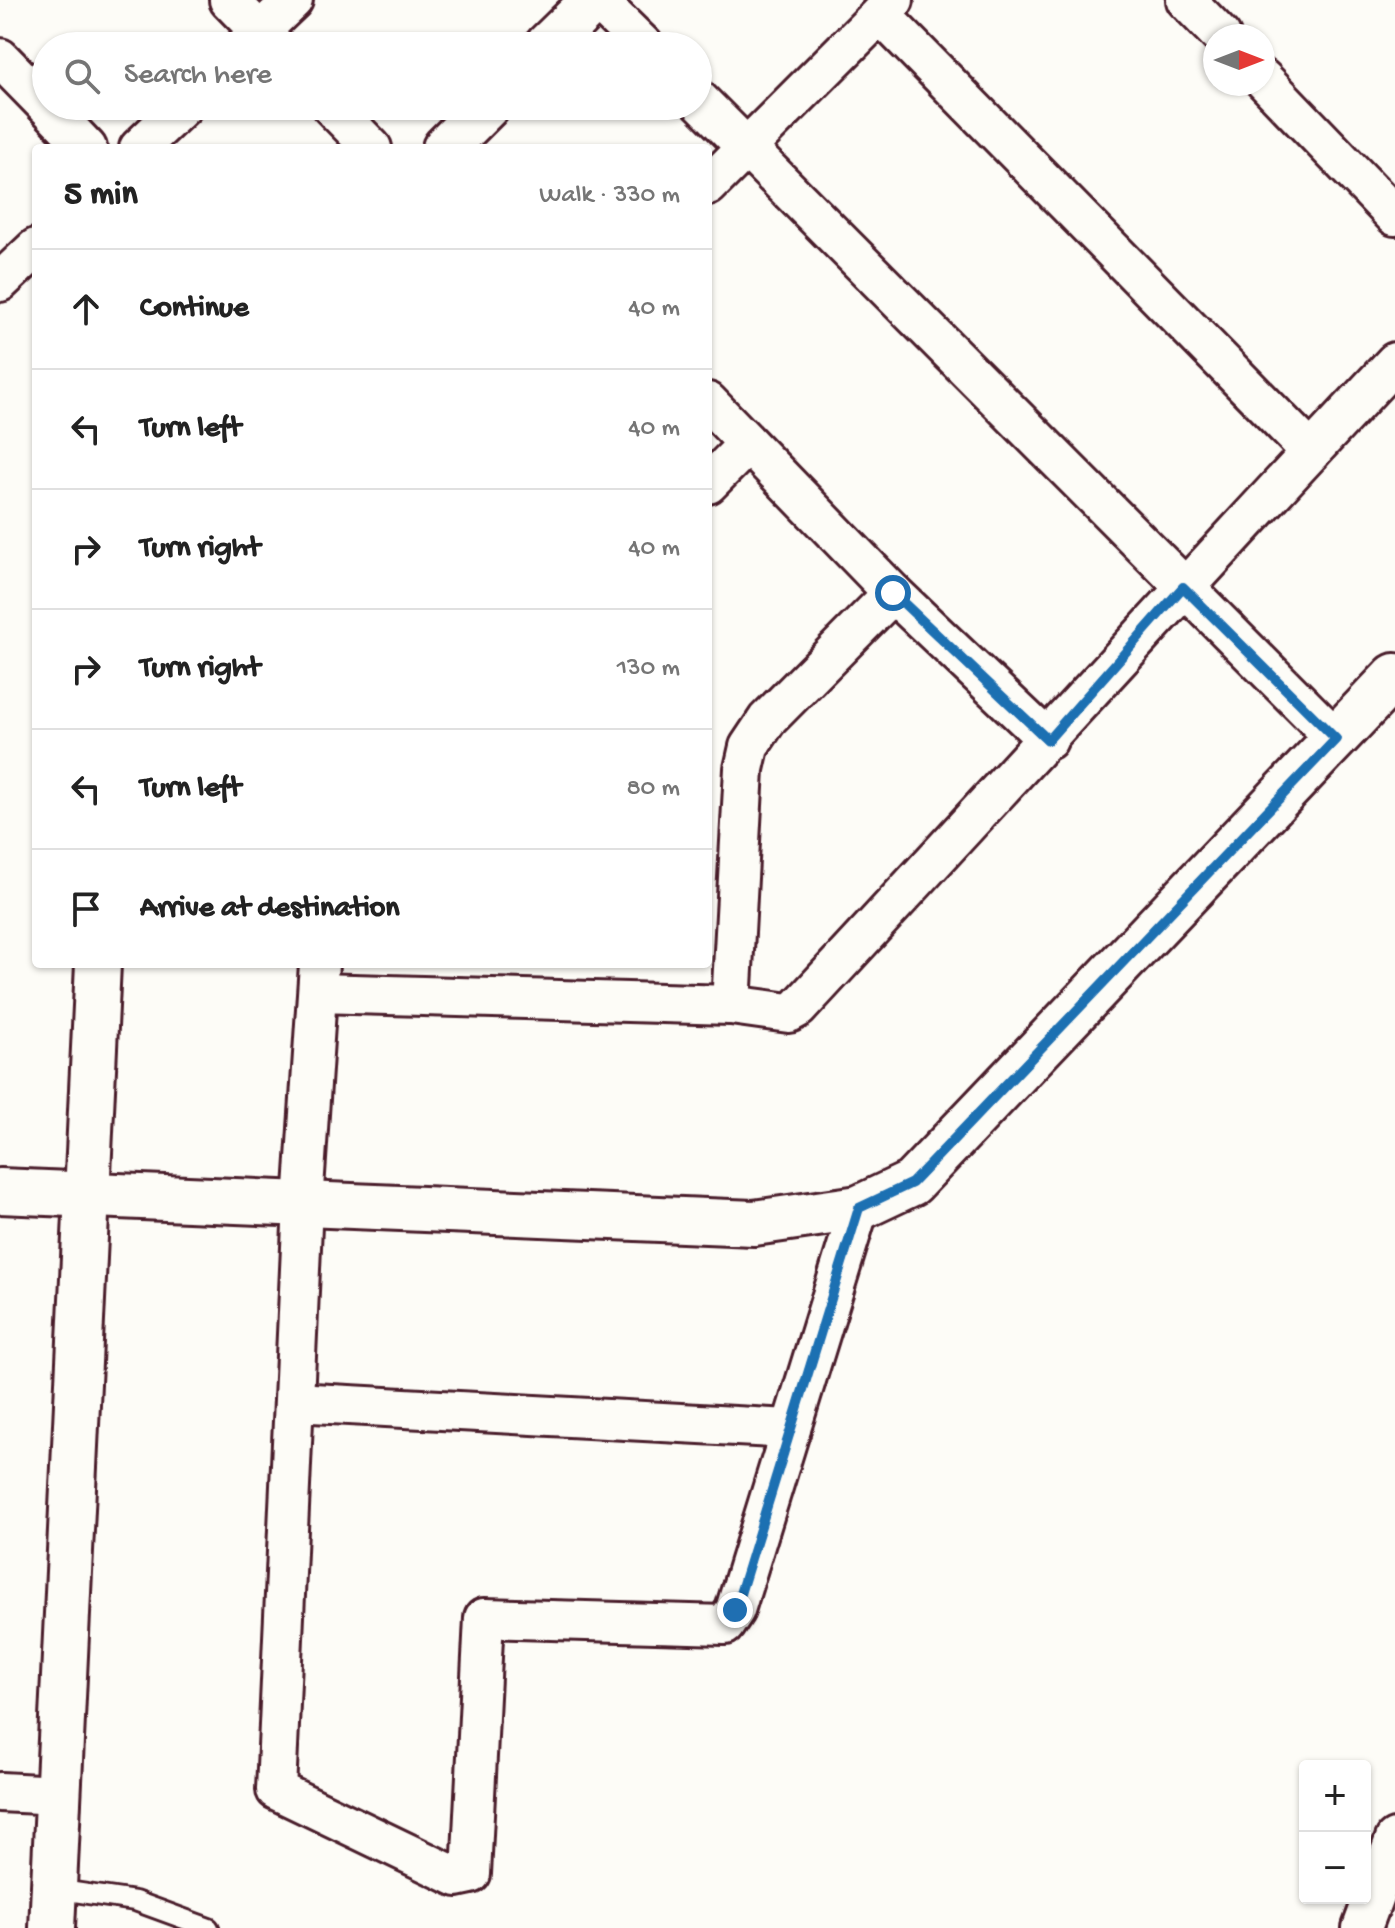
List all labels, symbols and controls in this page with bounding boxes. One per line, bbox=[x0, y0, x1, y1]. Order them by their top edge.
north arrow bbox=[1203, 24, 1275, 96]
search box bbox=[32, 32, 712, 120]
icon: search bbox=[60, 54, 104, 98]
text: Search here bbox=[124, 59, 272, 94]
text: 5 min bbox=[64, 176, 138, 216]
text: Walk · 330 m bbox=[539, 181, 680, 212]
icon: ahead bbox=[64, 287, 108, 331]
text: Continue bbox=[140, 292, 249, 327]
text: 40 m bbox=[628, 294, 680, 325]
icon: left bbox=[64, 407, 108, 451]
text: Turn left bbox=[140, 412, 241, 447]
text: 40 m bbox=[628, 414, 680, 445]
icon: right bbox=[64, 527, 108, 571]
text: Turn right bbox=[140, 532, 260, 567]
text: 40 m bbox=[628, 534, 680, 565]
route start bbox=[875, 575, 911, 611]
icon: right bbox=[64, 647, 108, 691]
text: Turn right bbox=[140, 652, 260, 687]
text: 130 m bbox=[617, 654, 680, 685]
icon: left bbox=[64, 767, 108, 811]
text: Turn left bbox=[140, 772, 241, 807]
text: 80 m bbox=[626, 774, 680, 805]
icon: arrive bbox=[64, 887, 108, 931]
text: Arrive at destination bbox=[140, 892, 400, 927]
route end bbox=[717, 1592, 753, 1628]
map controls bbox=[1299, 1760, 1371, 1904]
button: + bbox=[1299, 1760, 1371, 1832]
button: − bbox=[1299, 1832, 1371, 1904]

